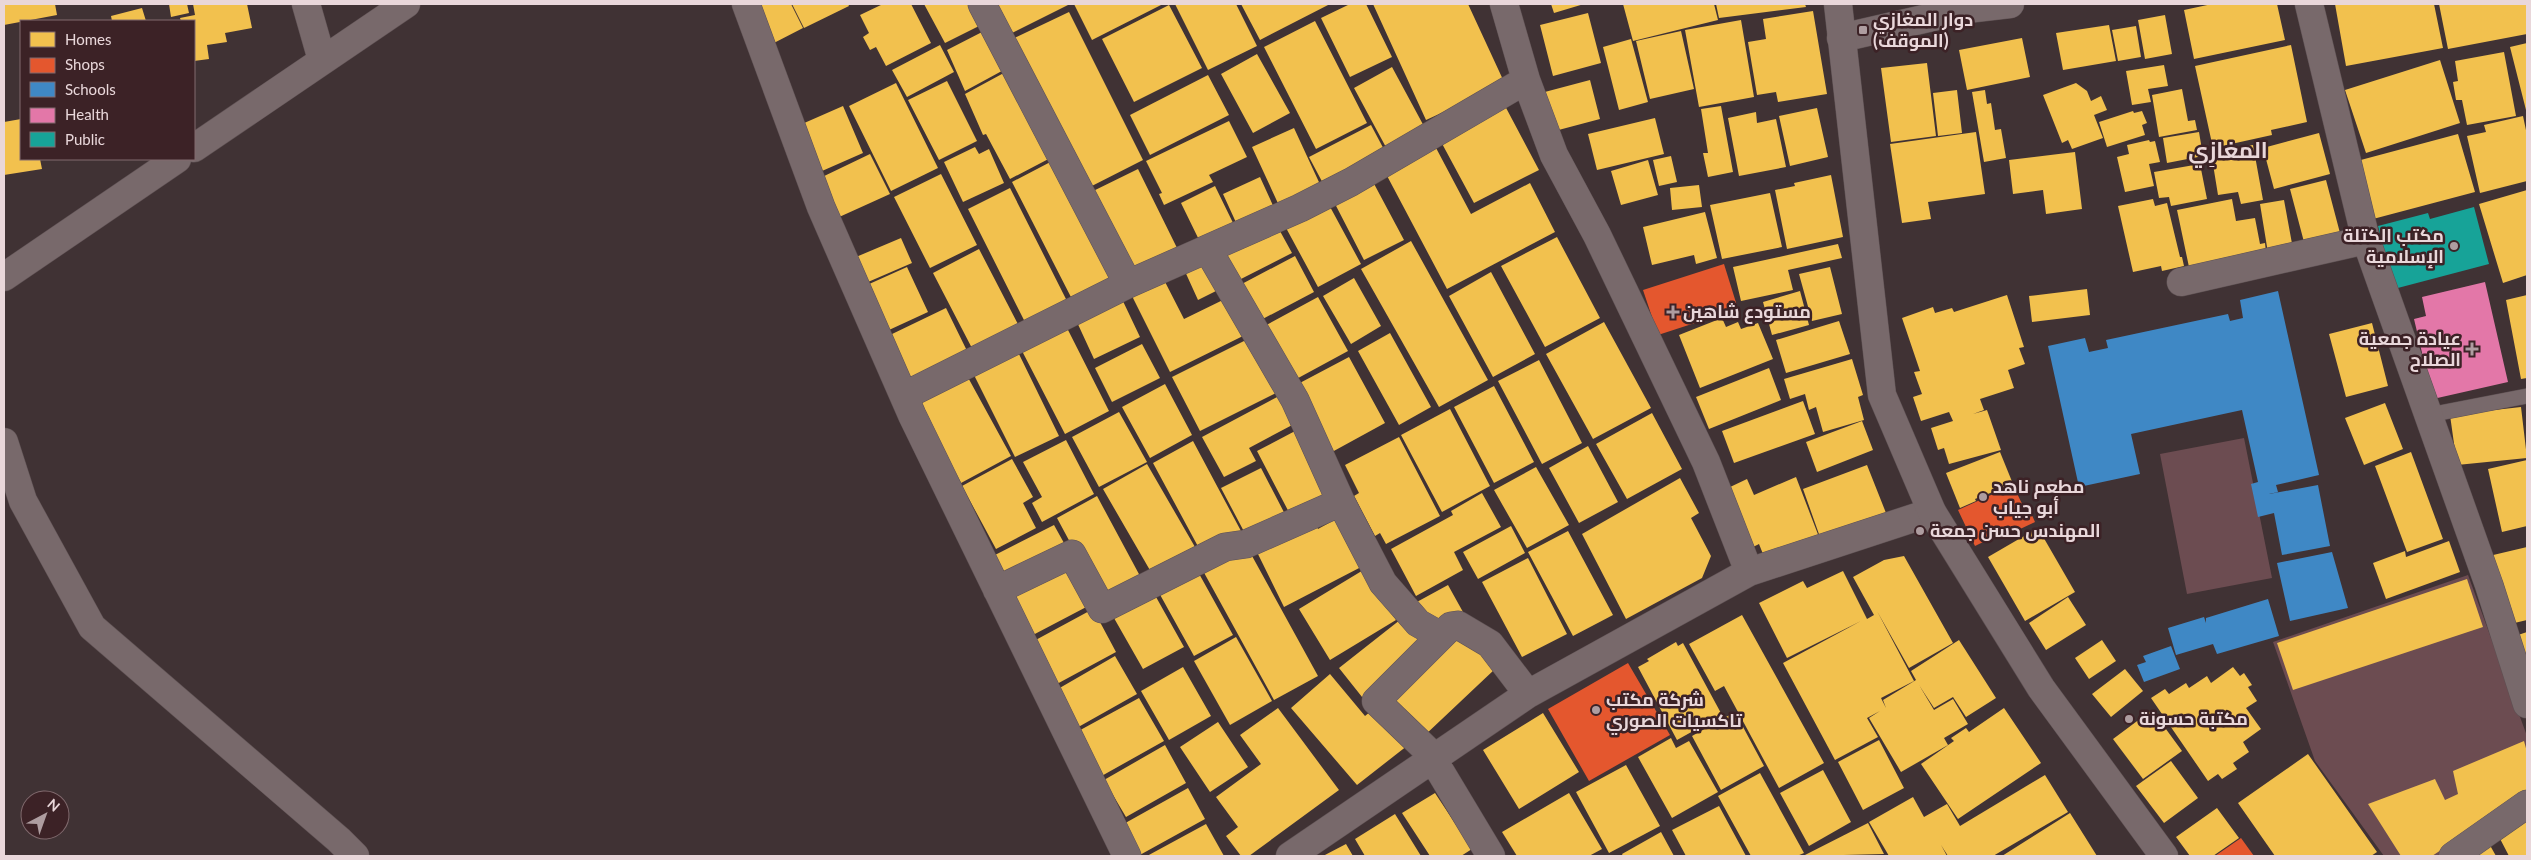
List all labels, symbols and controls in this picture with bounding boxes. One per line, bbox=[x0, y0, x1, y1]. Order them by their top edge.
place label: دوار المغازي (الموقف) bbox=[1873, 8, 1973, 52]
legend bbox=[20, 20, 195, 160]
marker: دوار المغازي (الموقف) bbox=[1857, 24, 1869, 36]
text: Homes bbox=[65, 30, 111, 48]
text: Shops bbox=[65, 55, 105, 73]
text: Schools bbox=[65, 80, 116, 98]
text: Health bbox=[65, 105, 109, 123]
text: Public bbox=[65, 130, 105, 148]
district label: المغازِي bbox=[2188, 136, 2268, 168]
place label: مكتب الكتلة الإسلامية bbox=[2343, 224, 2444, 269]
marker: مكتب الكتلة الإسلامية bbox=[2448, 240, 2460, 252]
place label: مستودع شاهين bbox=[1683, 300, 1811, 324]
marker: مستودع شاهين bbox=[1667, 306, 1679, 318]
place label: عيادة جمعية الصلاح bbox=[2359, 327, 2461, 372]
marker: عيادة جمعية الصلاح bbox=[2465, 342, 2479, 356]
place label: مطعم ناهد أبو جياب bbox=[1993, 475, 2084, 519]
marker: مطعم ناهد أبو جياب bbox=[1977, 491, 1989, 503]
place label: المهندس حسن جمعة bbox=[1930, 519, 2101, 542]
marker: المهندس حسن جمعة bbox=[1914, 525, 1926, 537]
place label: شركة مكتب تاكسيات الصوري bbox=[1606, 688, 1742, 735]
marker: شركة مكتب تاكسيات الصوري bbox=[1590, 704, 1602, 716]
place label: مكتبة حسونة bbox=[2139, 707, 2248, 730]
marker: مكتبة حسونة bbox=[2123, 713, 2135, 725]
north arrow bbox=[20, 790, 70, 840]
text: N bbox=[44, 795, 64, 815]

